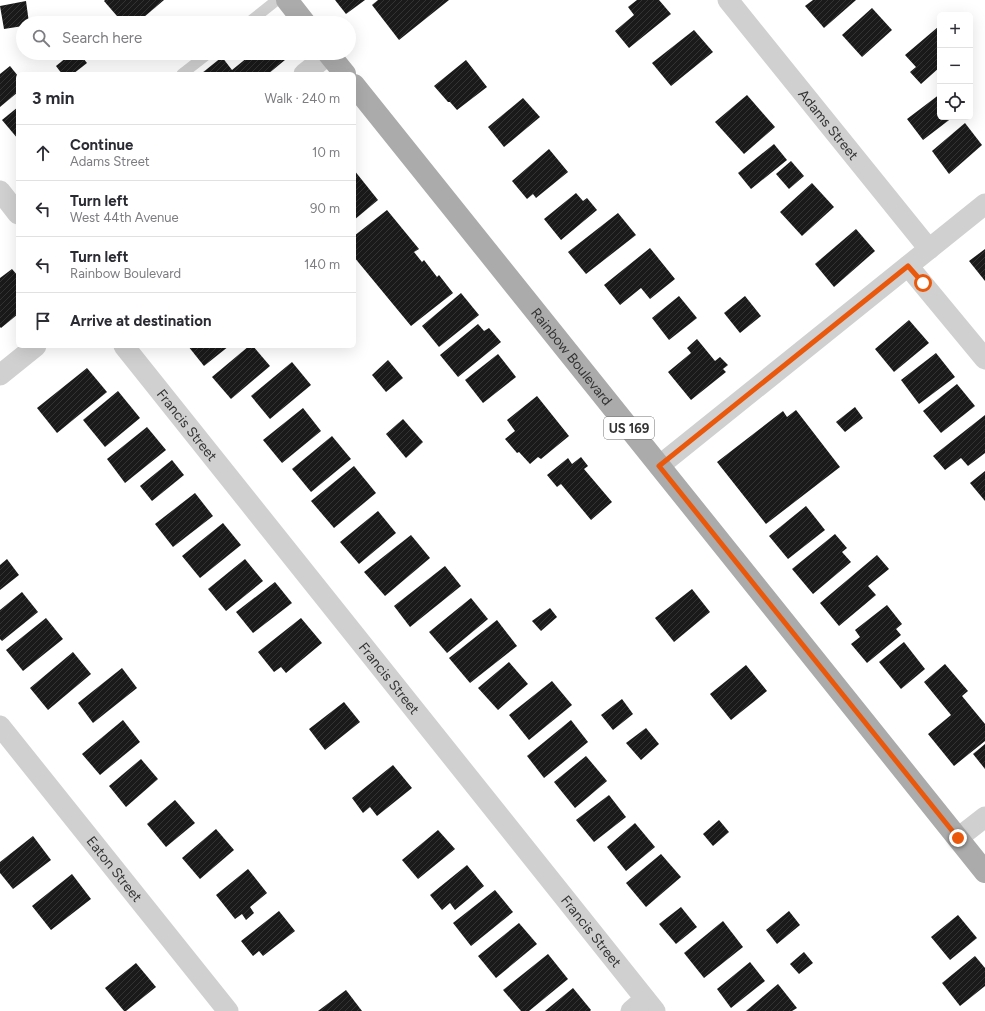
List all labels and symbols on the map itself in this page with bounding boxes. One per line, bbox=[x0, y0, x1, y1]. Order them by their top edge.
street label: Adams Street bbox=[795, 86, 862, 164]
route start bbox=[914, 274, 932, 292]
street label: Rainbow Boulevard bbox=[527, 305, 615, 409]
street label: Francis Street bbox=[153, 386, 220, 465]
road number: US 169 bbox=[604, 417, 654, 439]
street label: Francis Street bbox=[355, 639, 423, 718]
route end bbox=[949, 829, 967, 847]
street label: Eaton Street bbox=[83, 833, 145, 906]
street label: Francis Street bbox=[557, 892, 625, 971]

